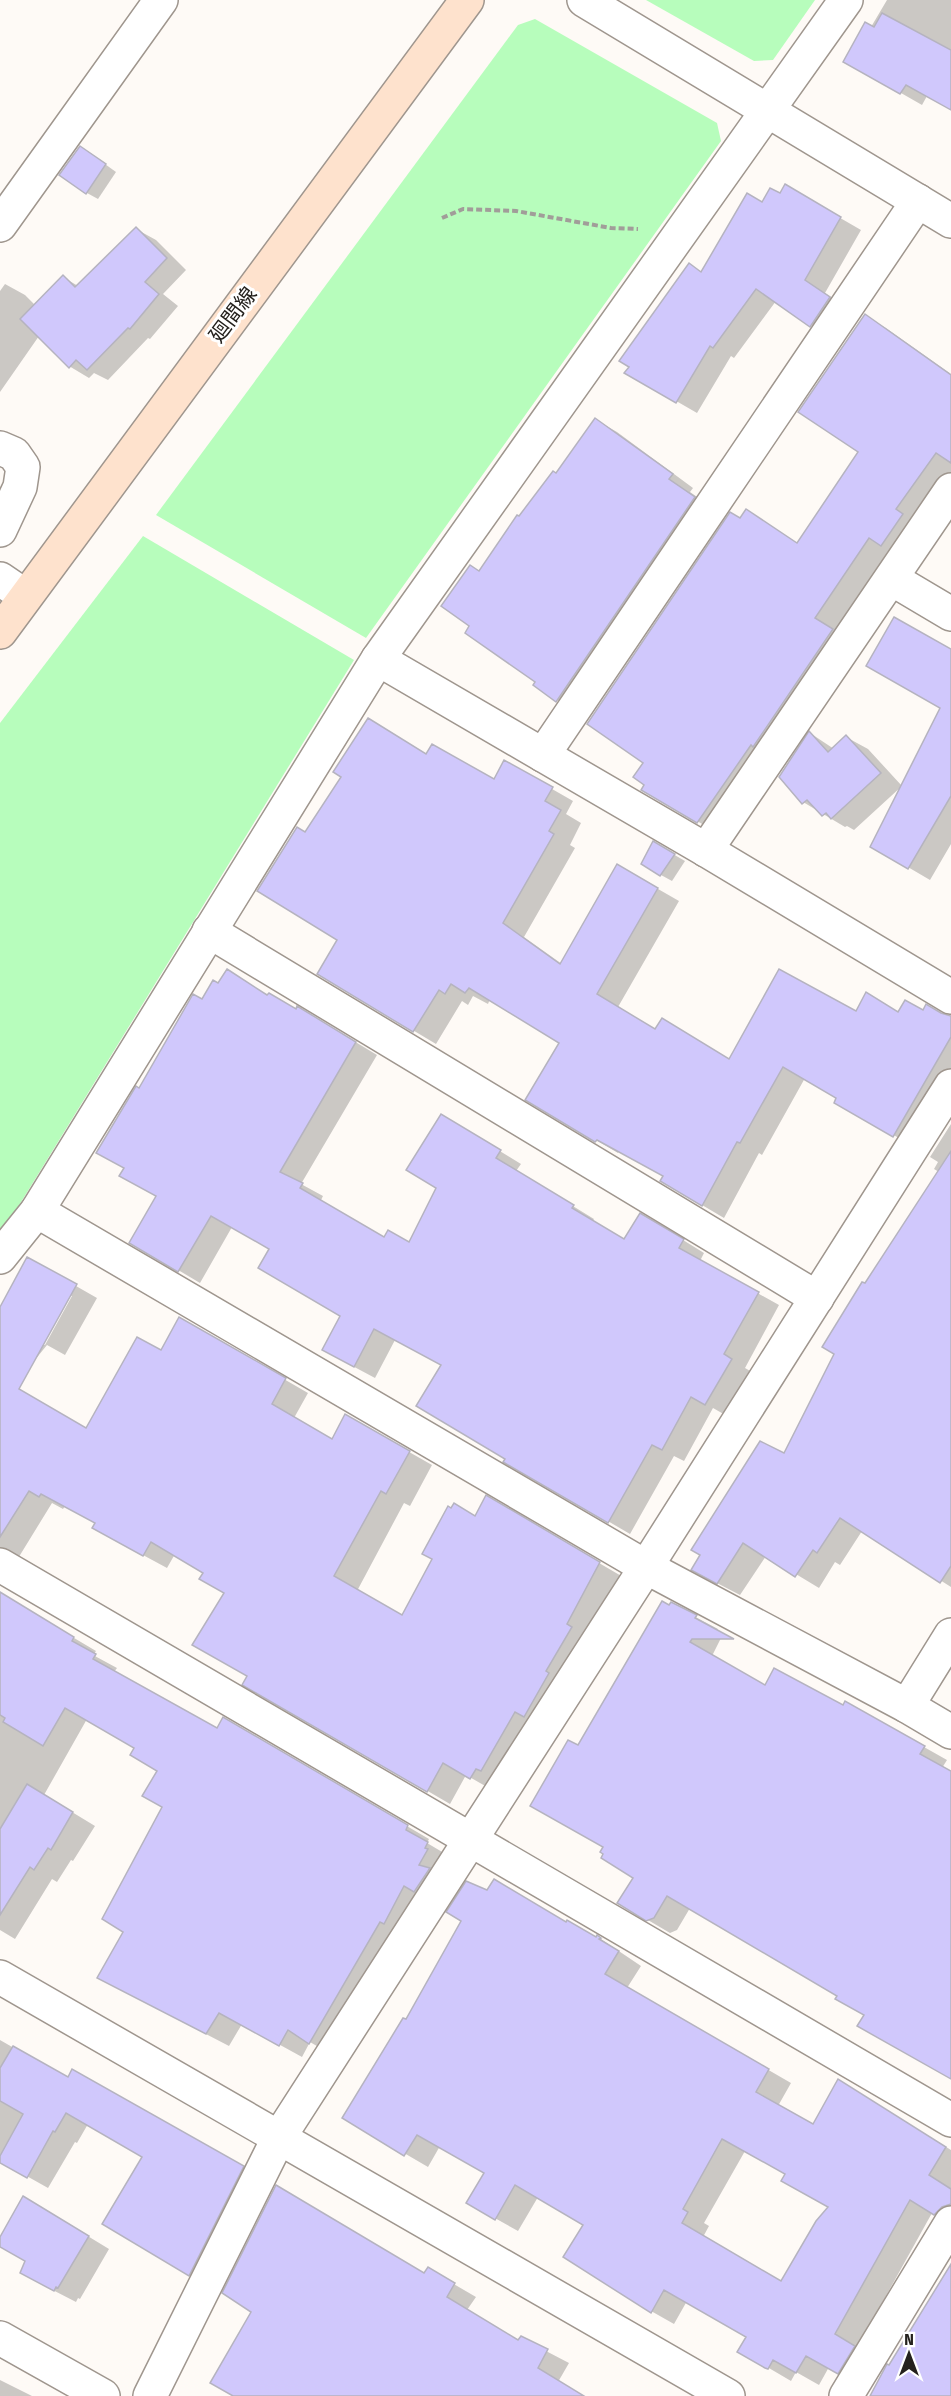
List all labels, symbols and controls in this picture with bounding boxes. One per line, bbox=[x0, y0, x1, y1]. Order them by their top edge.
street label: 廻間線 bbox=[204, 282, 262, 348]
north arrow bbox=[879, 2324, 939, 2384]
text: N bbox=[904, 2330, 914, 2349]

